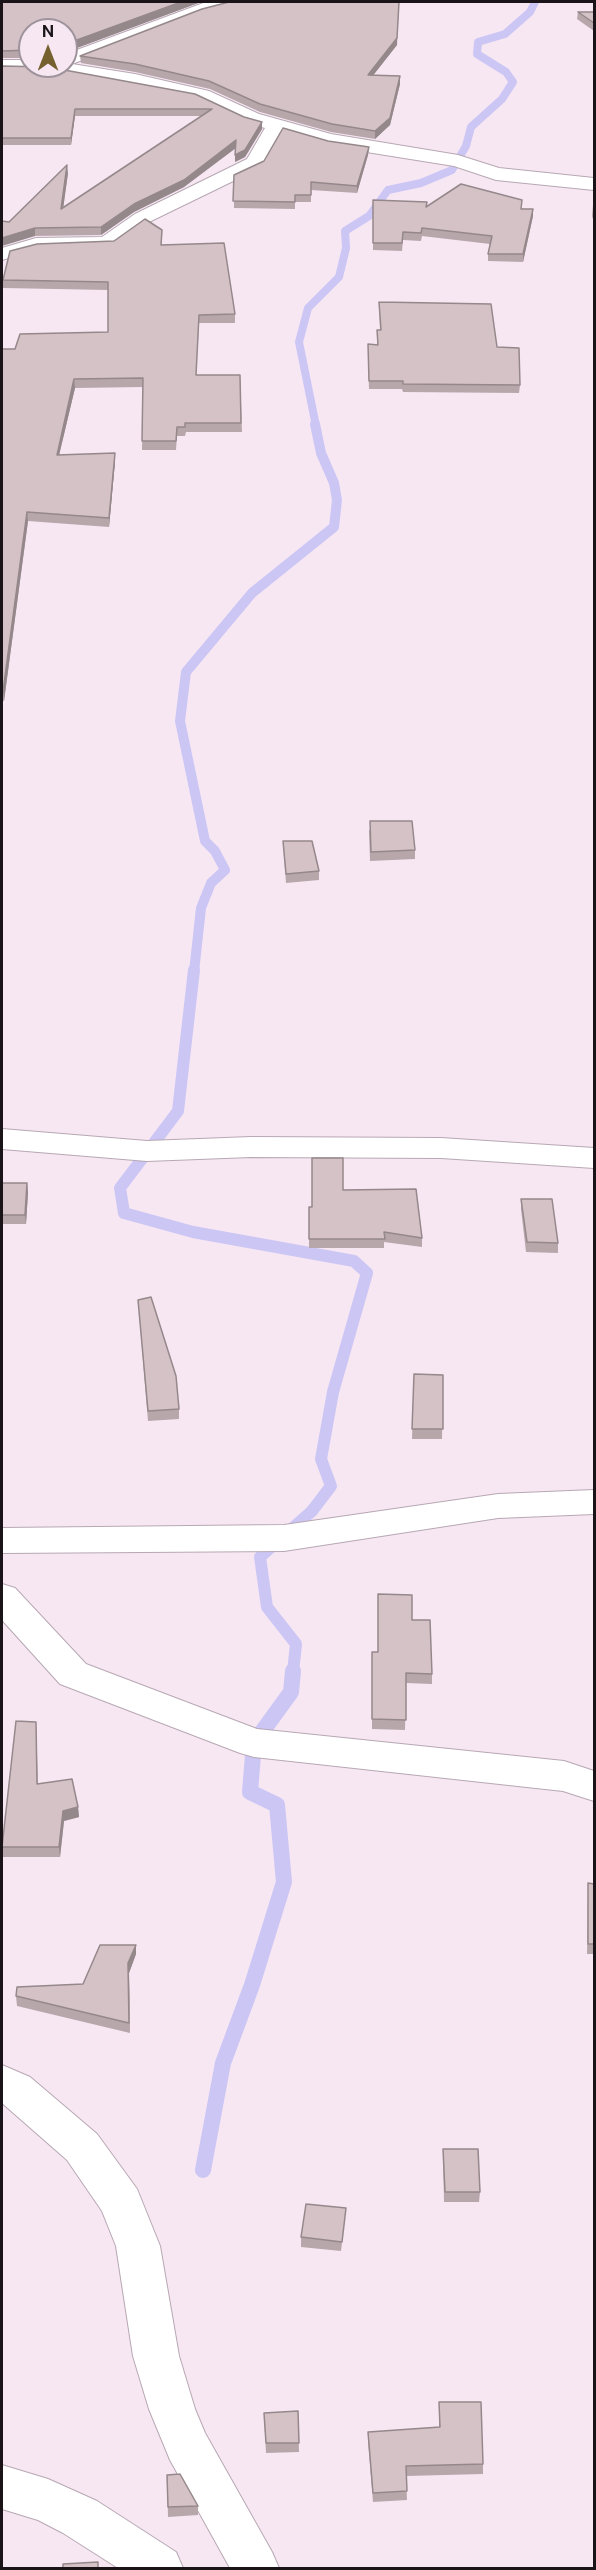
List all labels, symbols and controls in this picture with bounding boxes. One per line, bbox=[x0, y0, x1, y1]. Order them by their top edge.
north arrow bbox=[18, 18, 78, 78]
text: N bbox=[42, 22, 54, 41]

